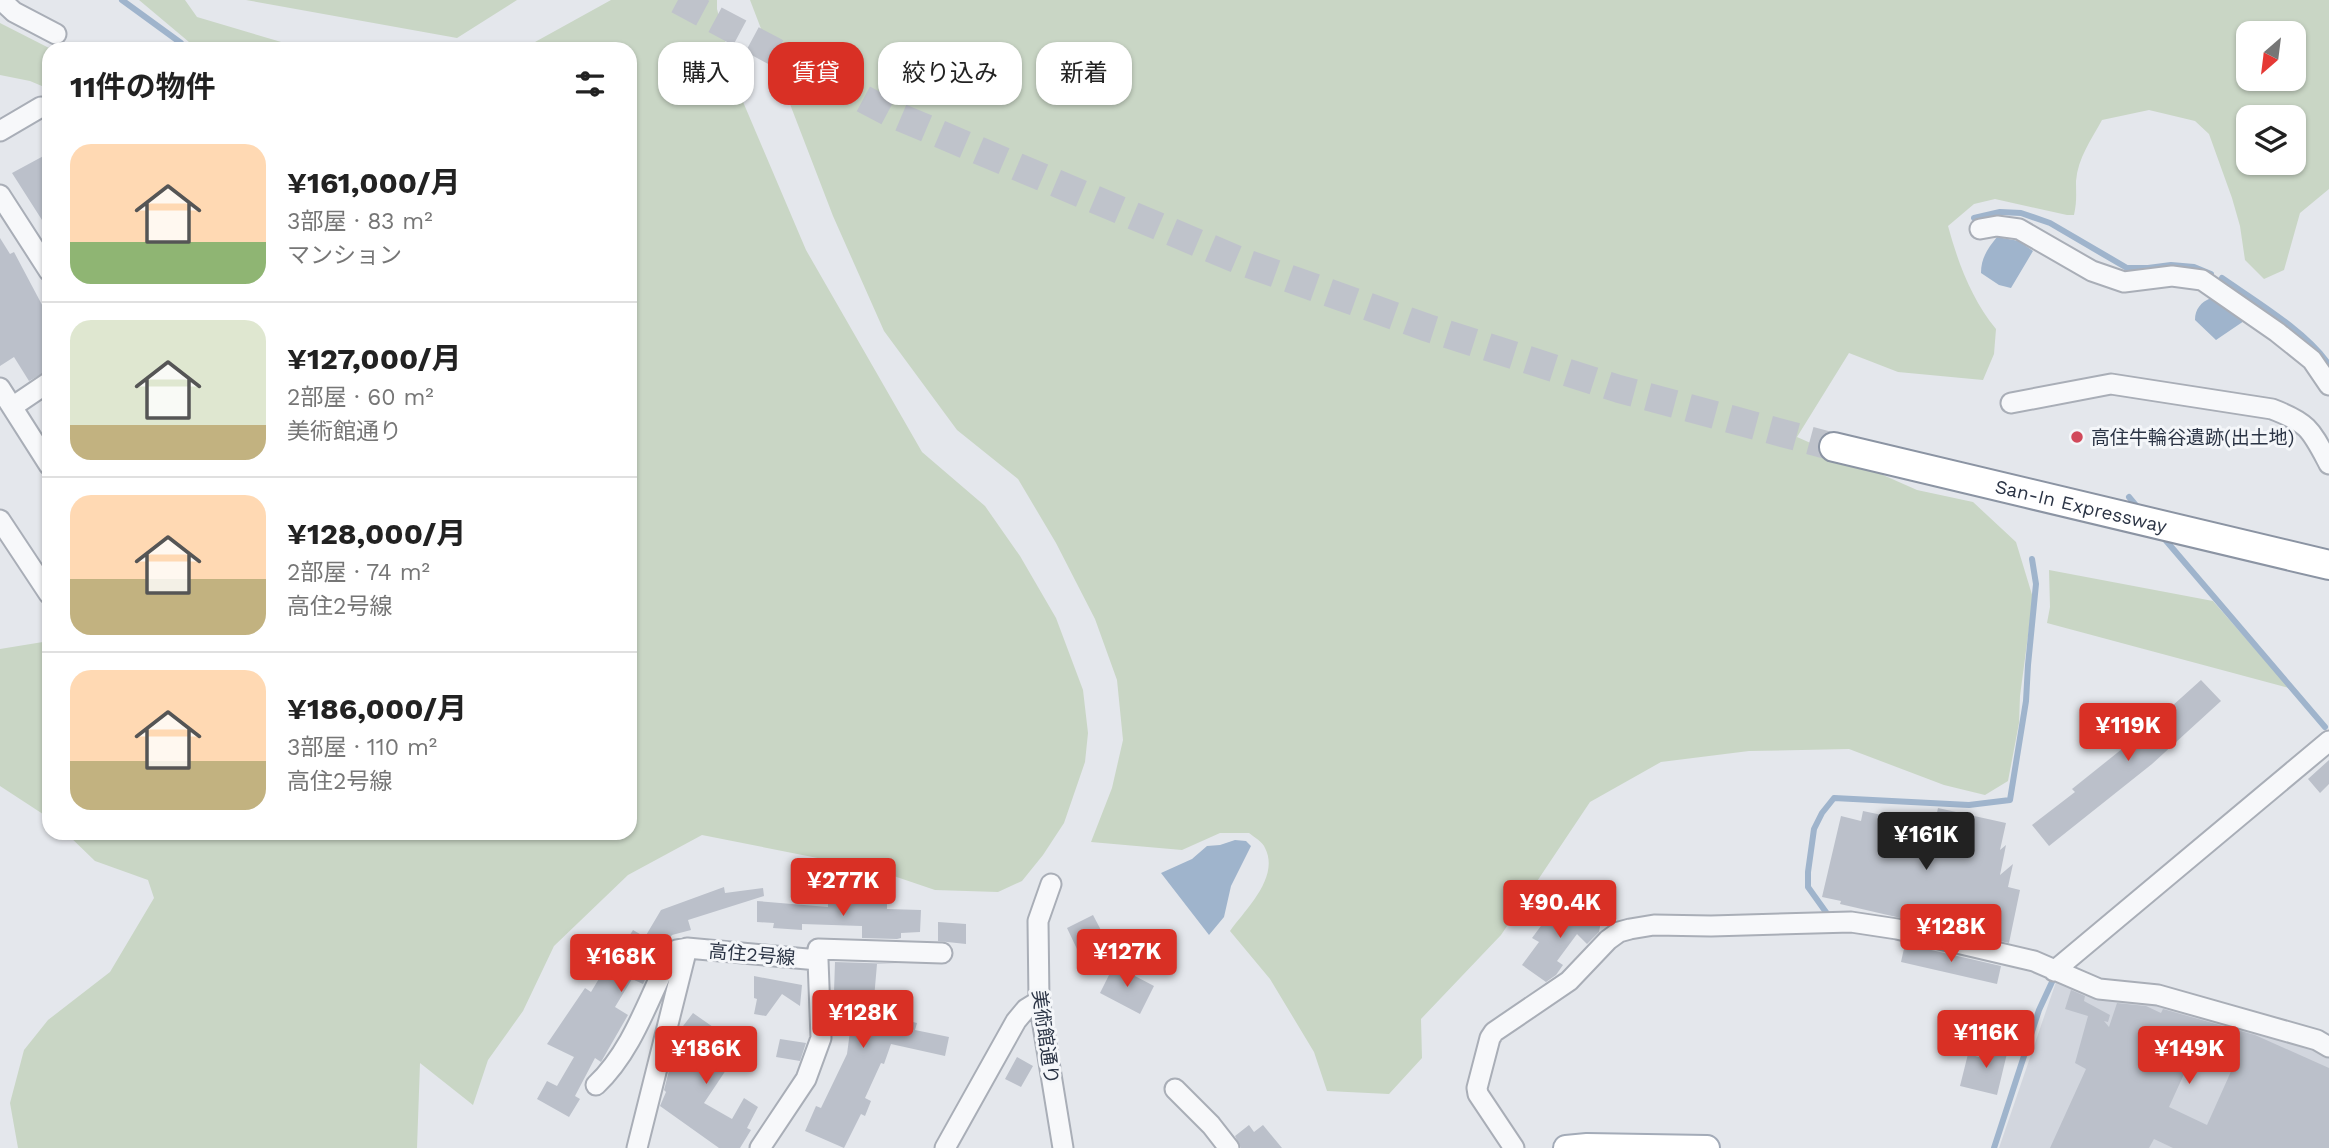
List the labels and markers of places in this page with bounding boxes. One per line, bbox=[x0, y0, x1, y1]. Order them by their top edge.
place label: 高住牛輪谷遺跡(出土地) bbox=[2091, 426, 2294, 449]
marker: 高住牛輪谷遺跡(出土地) bbox=[2069, 429, 2085, 445]
pin: ¥119K bbox=[2079, 704, 2177, 763]
pin: ¥161K bbox=[1877, 812, 1975, 872]
pin: ¥277K bbox=[794, 858, 892, 918]
pin: ¥90.4K bbox=[1503, 880, 1617, 940]
pin: ¥128K bbox=[1902, 904, 2000, 964]
pin: ¥127K bbox=[1078, 930, 1176, 989]
pin: ¥168K bbox=[572, 934, 670, 994]
pin: ¥128K bbox=[814, 990, 912, 1050]
pin: ¥116K bbox=[1937, 1010, 2035, 1070]
pin: ¥186K bbox=[657, 1026, 755, 1086]
pin: ¥149K bbox=[2140, 1026, 2238, 1086]

